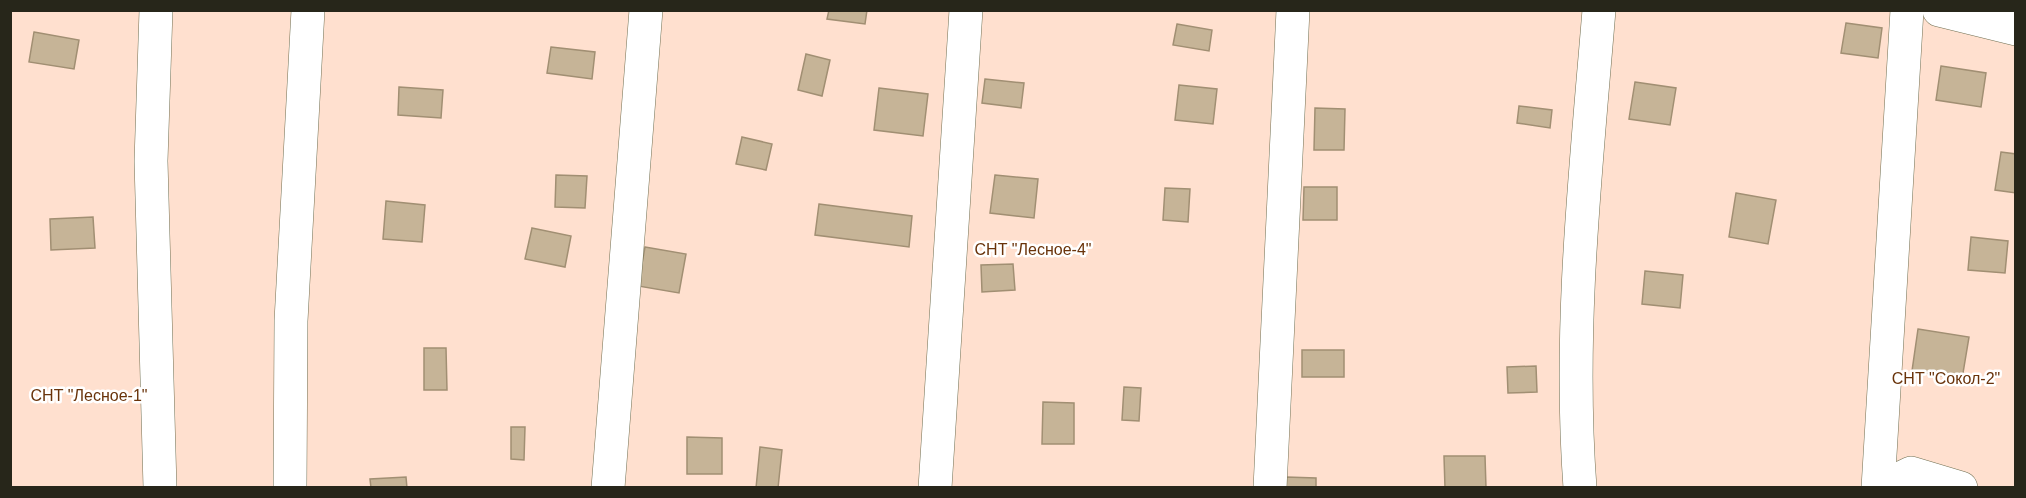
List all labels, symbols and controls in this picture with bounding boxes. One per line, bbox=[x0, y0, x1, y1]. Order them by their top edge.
park label: СНТ "Лесное-4" bbox=[975, 241, 1091, 258]
park label: СНТ "Сокол-2" bbox=[1892, 370, 2000, 387]
park label: СНТ "Лесное-1" bbox=[31, 387, 147, 404]

